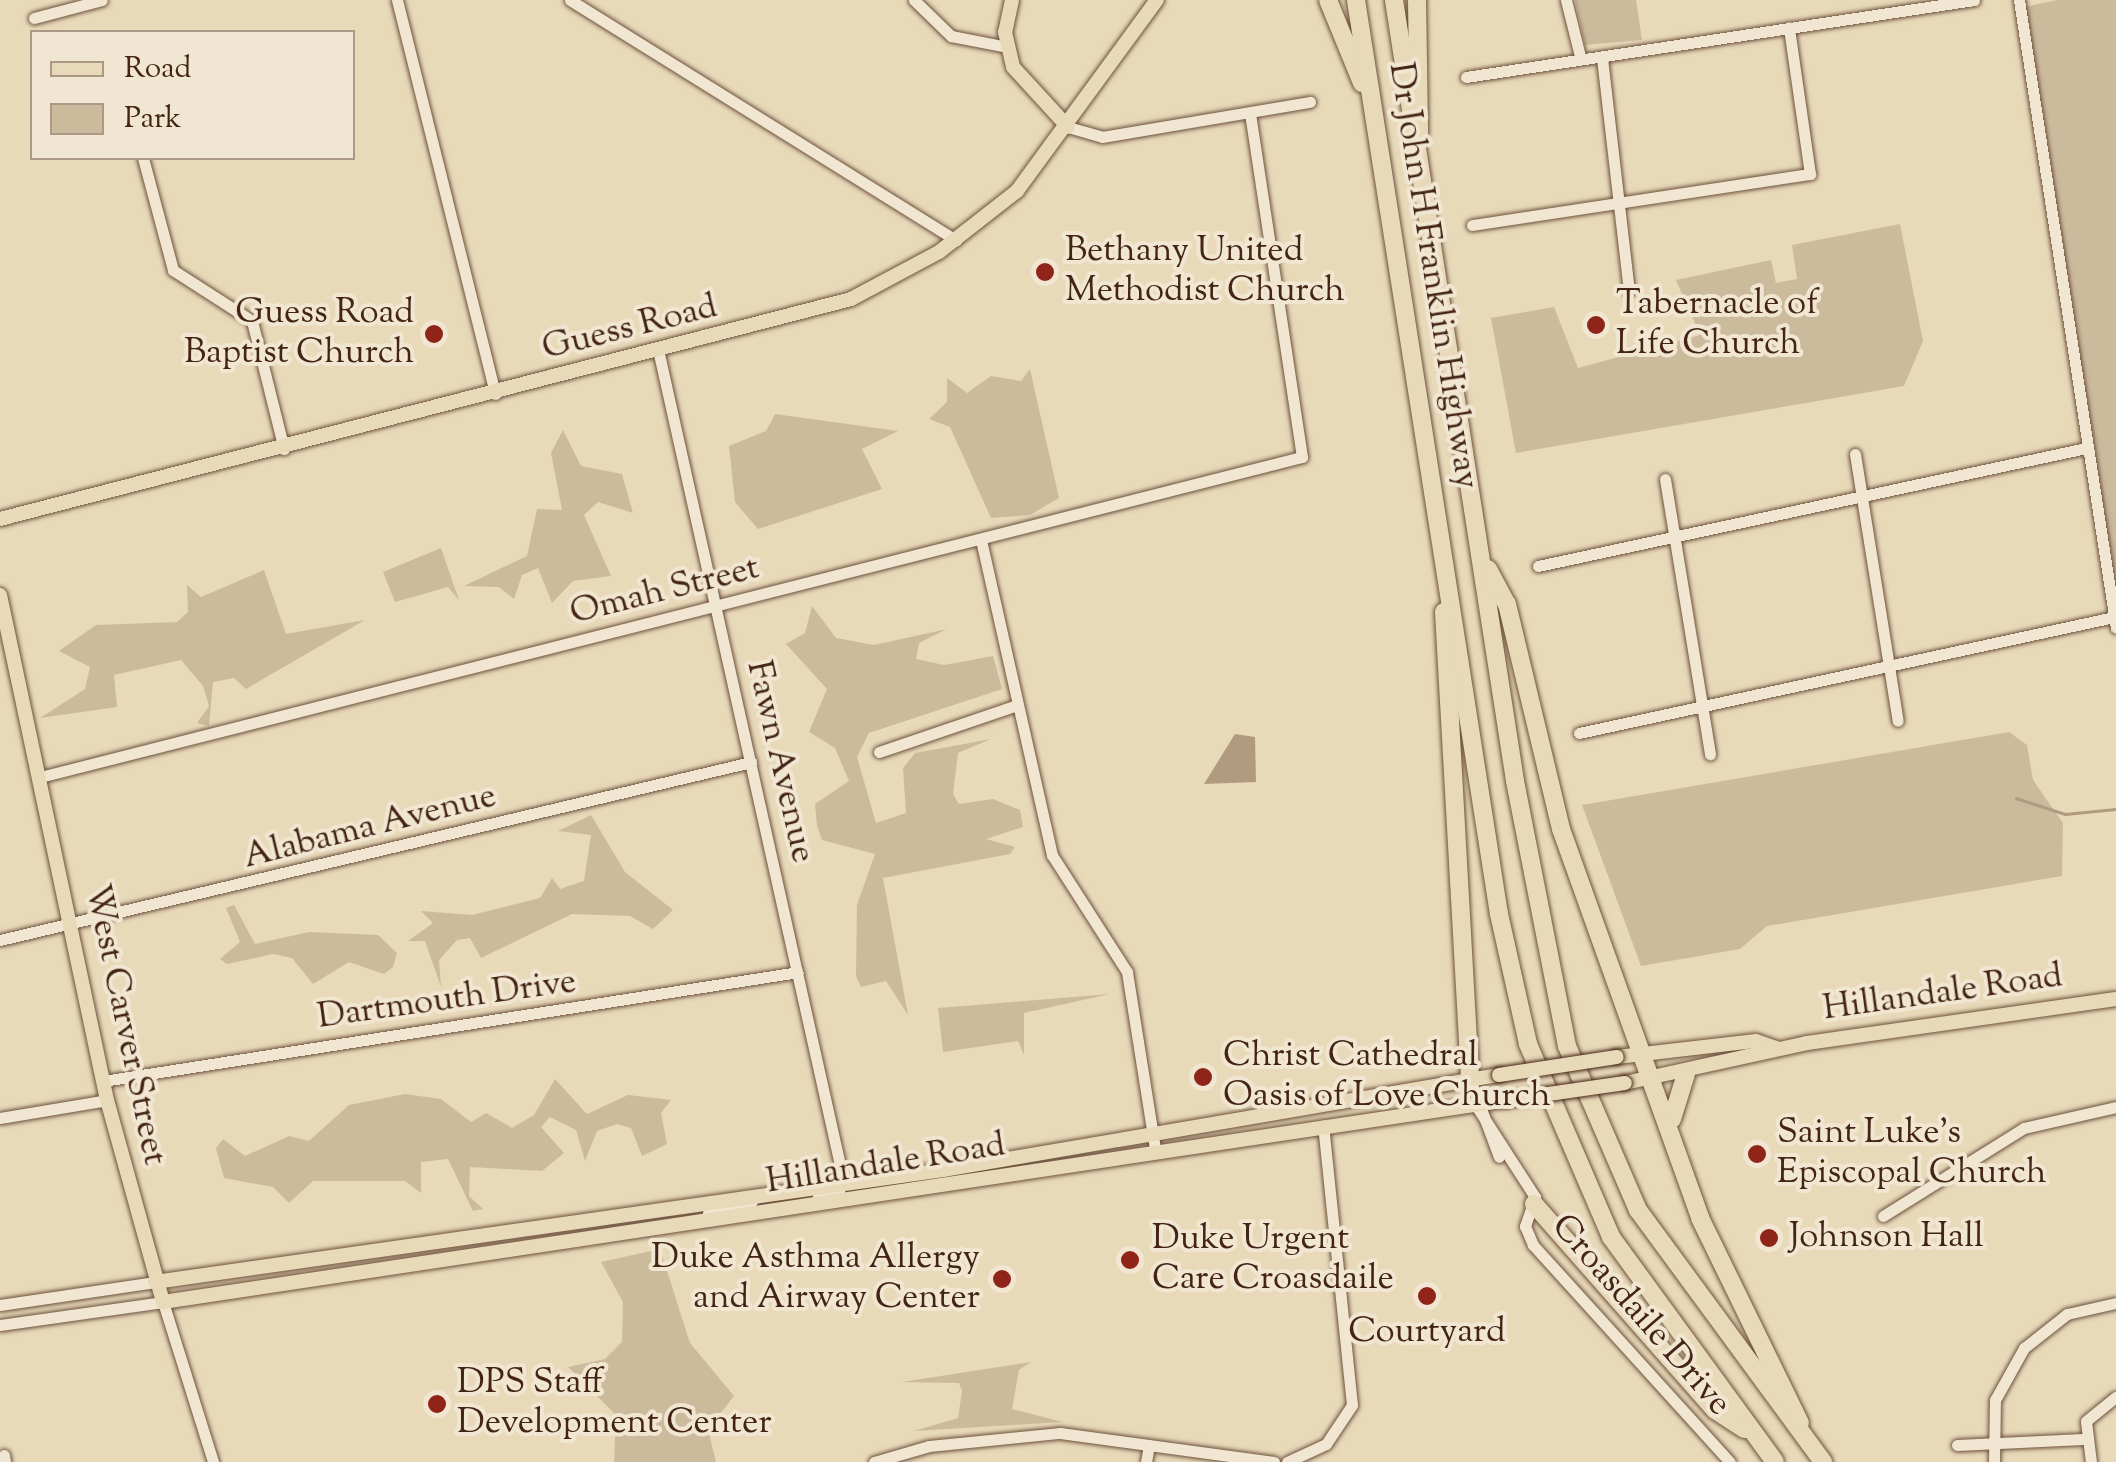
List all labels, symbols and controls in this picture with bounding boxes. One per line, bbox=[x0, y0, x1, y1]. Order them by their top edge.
legend bbox=[30, 30, 355, 160]
text: Road bbox=[124, 48, 191, 91]
street label: Dr John H Franklin Highway bbox=[1378, 60, 1486, 492]
text: Park bbox=[124, 98, 181, 141]
place label: Bethany United Methodist Church bbox=[1065, 231, 1345, 313]
marker: Bethany United Methodist Church bbox=[1034, 261, 1056, 283]
place label: Tabernacle of Life Church bbox=[1616, 284, 1818, 366]
street label: Guess Road bbox=[538, 287, 722, 371]
place label: Guess Road Baptist Church bbox=[184, 293, 414, 375]
marker: Tabernacle of Life Church bbox=[1585, 314, 1607, 336]
marker: Guess Road Baptist Church bbox=[423, 323, 445, 345]
street label: Omah Street bbox=[566, 548, 764, 636]
street label: Fawn Avenue bbox=[735, 657, 823, 867]
street label: Alabama Avenue bbox=[239, 776, 501, 880]
street label: West Carver Street bbox=[74, 881, 174, 1169]
street label: Hillandale Road bbox=[1821, 956, 2065, 1032]
street label: Dartmouth Drive bbox=[315, 962, 579, 1040]
place label: Christ Cathedral Oasis of Love Church bbox=[1223, 1036, 1551, 1118]
marker: Christ Cathedral Oasis of Love Church bbox=[1192, 1066, 1214, 1088]
place label: Saint Luke's Episcopal Church bbox=[1777, 1113, 2047, 1195]
street label: Hillandale Road bbox=[764, 1125, 1008, 1205]
marker: Saint Luke's Episcopal Church bbox=[1746, 1143, 1768, 1165]
street label: Croasdaile Drive bbox=[1541, 1207, 1739, 1425]
place label: Johnson Hall bbox=[1789, 1217, 1984, 1259]
place label: Duke Urgent Care Croasdaile bbox=[1152, 1219, 1394, 1301]
marker: Johnson Hall bbox=[1758, 1227, 1780, 1249]
place label: Duke Asthma Allergy and Airway Center bbox=[651, 1238, 980, 1320]
marker: Duke Urgent Care Croasdaile bbox=[1117, 1247, 1143, 1273]
marker: Duke Asthma Allergy and Airway Center bbox=[989, 1266, 1015, 1292]
marker: Courtyard bbox=[1416, 1285, 1438, 1307]
place label: Courtyard bbox=[1348, 1312, 1506, 1354]
place label: DPS Staff Development Center bbox=[457, 1363, 772, 1445]
marker: DPS Staff Development Center bbox=[426, 1393, 448, 1415]

